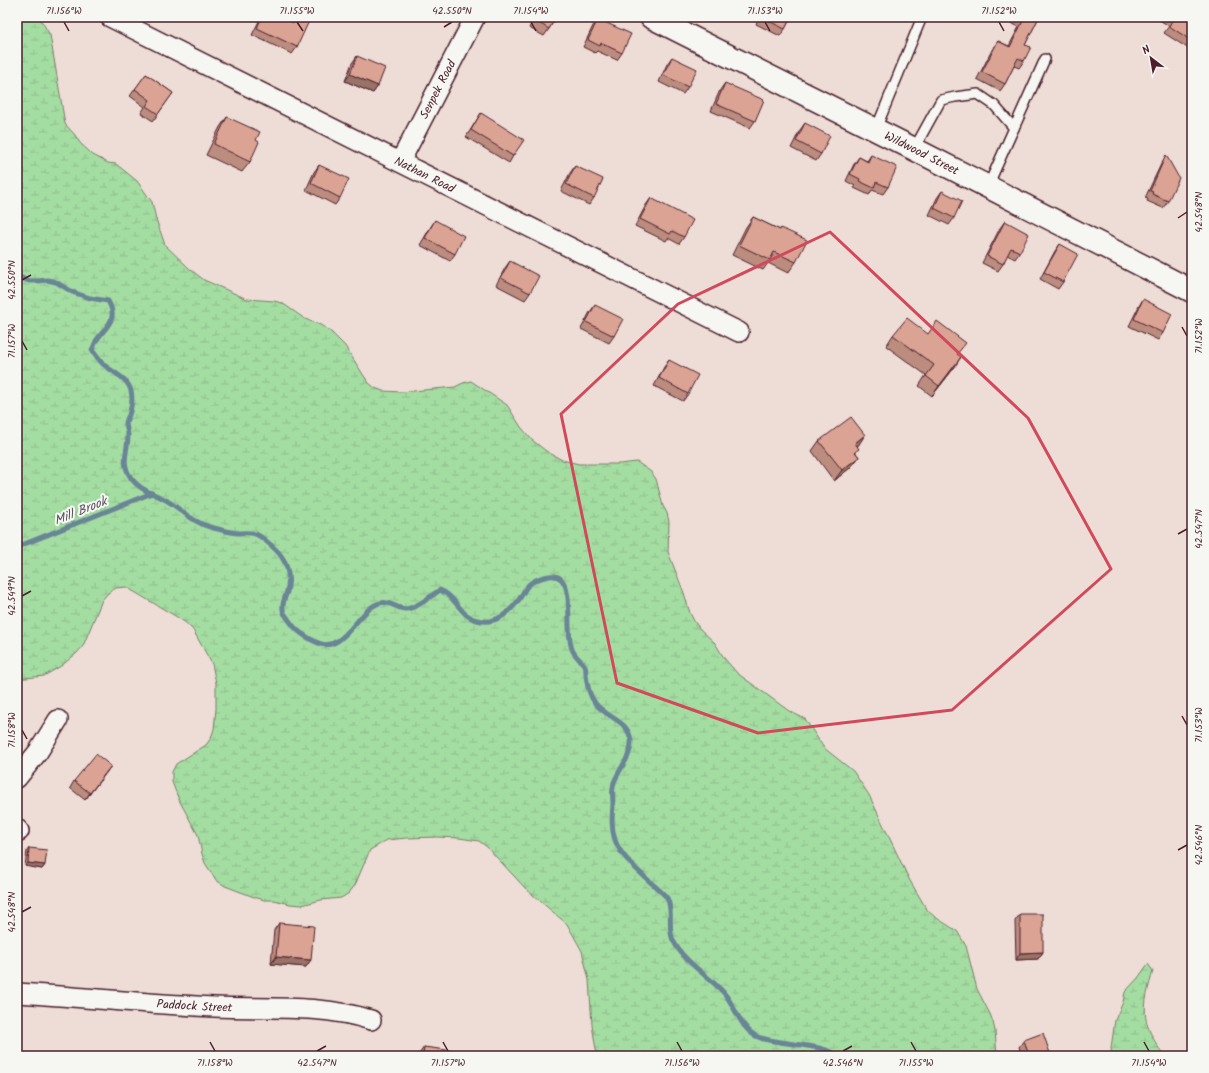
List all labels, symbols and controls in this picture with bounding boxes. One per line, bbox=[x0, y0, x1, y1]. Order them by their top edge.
text: 71.156°W bbox=[46, 3, 82, 19]
text: 71.155°W bbox=[279, 3, 315, 19]
text: 42.550°N bbox=[432, 3, 472, 19]
text: 71.154°W bbox=[513, 3, 549, 19]
text: 71.153°W bbox=[747, 3, 783, 19]
text: 71.152°W bbox=[981, 3, 1017, 19]
north arrow bbox=[1131, 38, 1171, 78]
text: N bbox=[1139, 41, 1154, 60]
street label: Senpek Road bbox=[415, 56, 462, 122]
street label: Wildwood Street bbox=[881, 127, 962, 181]
street label: Nathan Road bbox=[391, 152, 459, 199]
text: 42.548°N bbox=[1191, 191, 1207, 232]
text: 42.550°N bbox=[4, 260, 20, 300]
text: 71.152°W bbox=[1191, 318, 1207, 354]
text: 71.157°W bbox=[4, 324, 20, 358]
water label: Mill Brook bbox=[51, 491, 112, 532]
text: 42.547°N bbox=[1191, 509, 1207, 549]
text: 42.549°N bbox=[4, 576, 20, 616]
text: 71.153°W bbox=[1191, 707, 1207, 743]
text: 71.158°W bbox=[4, 712, 20, 748]
text: 42.546°N bbox=[1191, 825, 1207, 865]
text: 42.548°N bbox=[4, 891, 20, 932]
street label: Paddock Street bbox=[156, 995, 233, 1017]
text: 71.158°W bbox=[197, 1055, 233, 1071]
text: 42.547°N bbox=[297, 1055, 337, 1071]
text: 71.157°W bbox=[431, 1055, 465, 1071]
text: 71.156°W bbox=[664, 1055, 700, 1071]
text: 42.546°N bbox=[823, 1055, 863, 1071]
text: 71.155°W bbox=[898, 1055, 934, 1071]
text: 71.154°W bbox=[1131, 1055, 1167, 1071]

